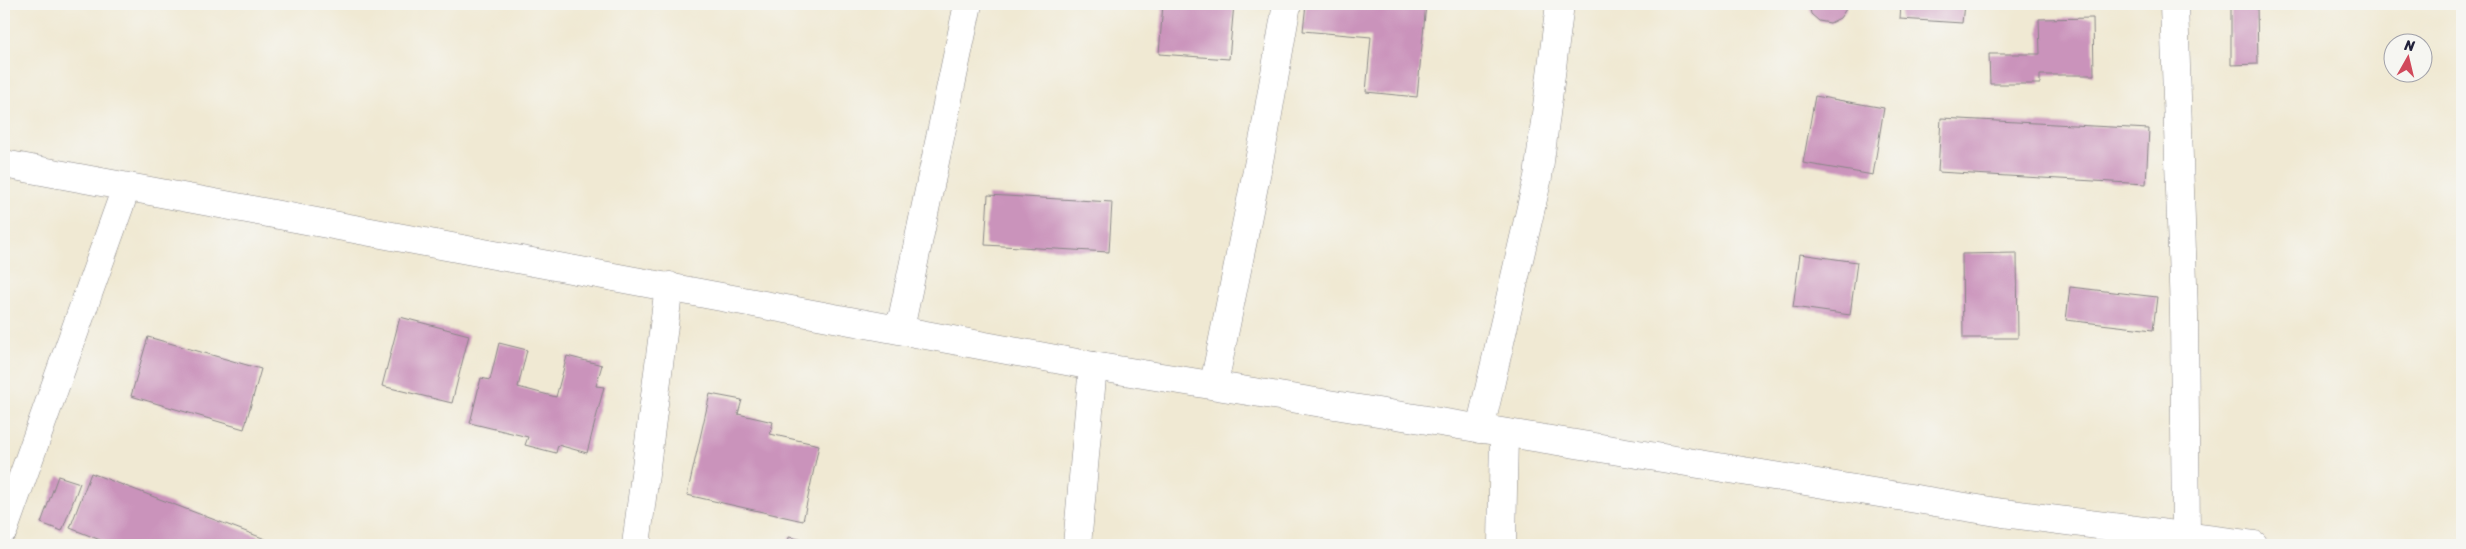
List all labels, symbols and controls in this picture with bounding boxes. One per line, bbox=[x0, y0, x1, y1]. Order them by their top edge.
north arrow bbox=[2384, 32, 2434, 82]
text: N bbox=[2402, 32, 2417, 59]

